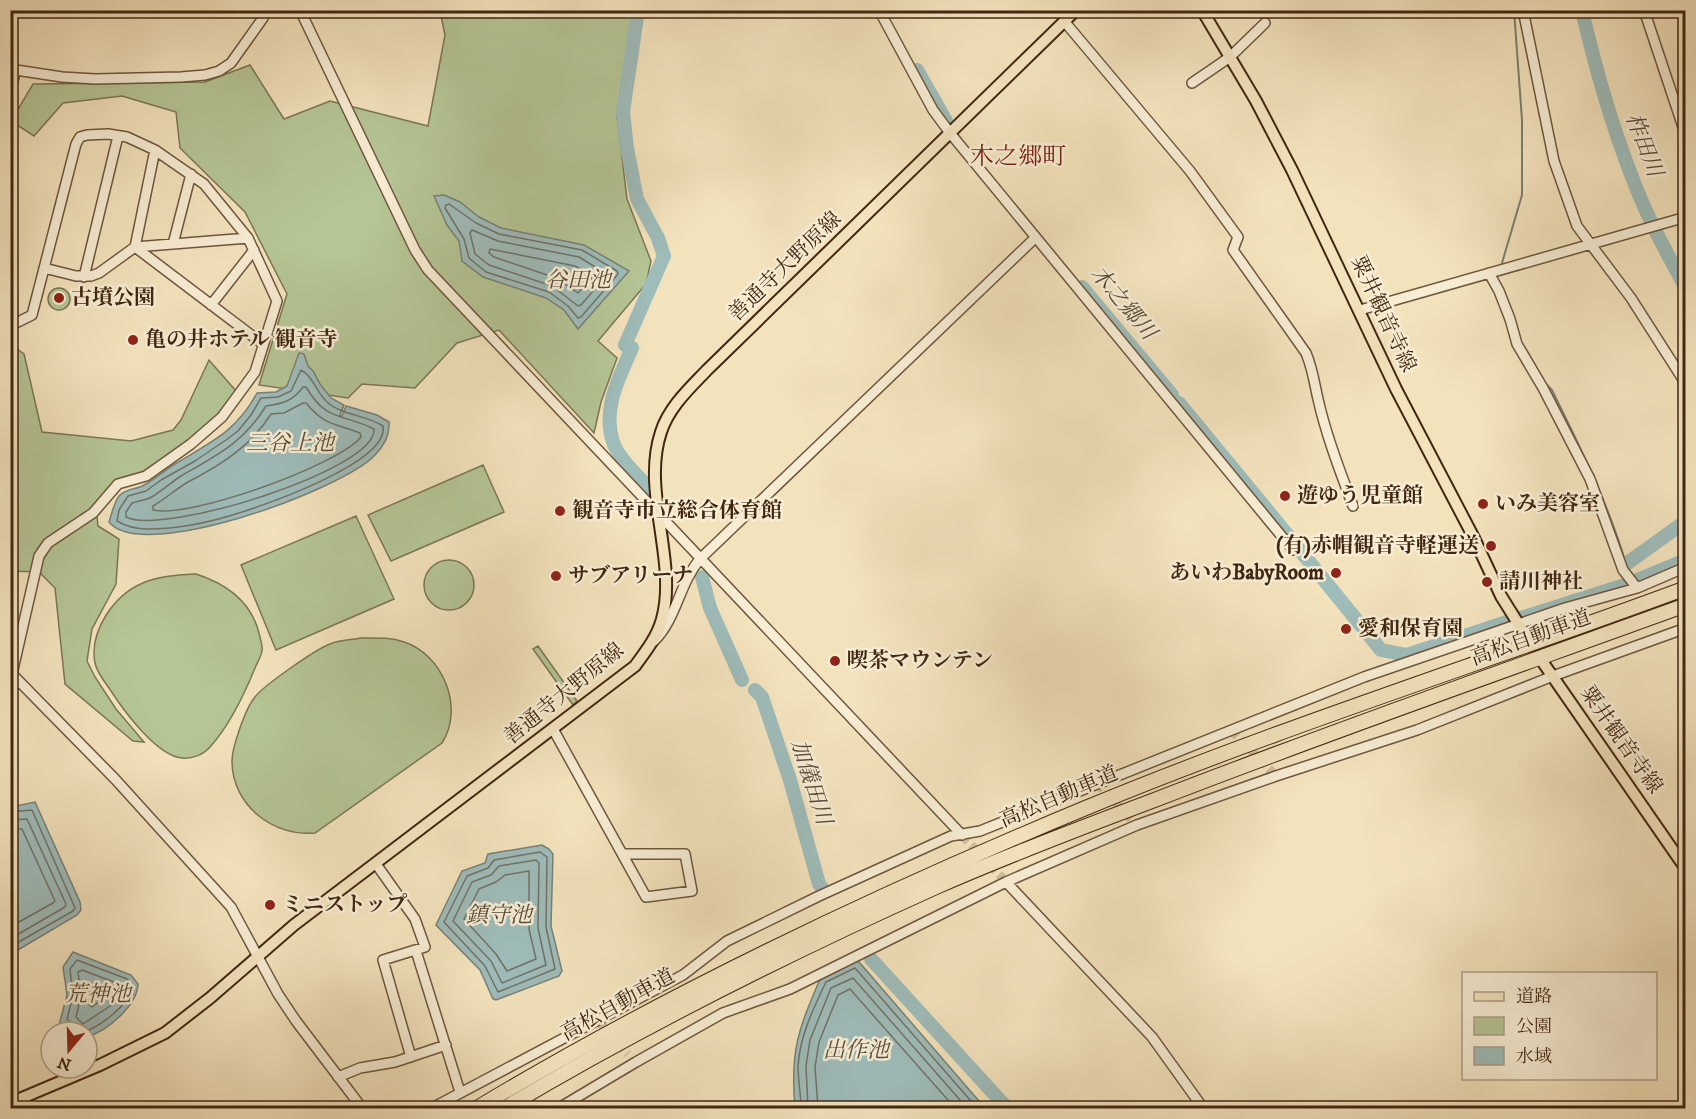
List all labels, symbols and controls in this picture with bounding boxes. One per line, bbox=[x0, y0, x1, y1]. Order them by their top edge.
water label: 柞田川 bbox=[1620, 109, 1669, 183]
district label: 木之郷町 bbox=[970, 142, 1066, 172]
street label: 善通寺大野原線 bbox=[723, 207, 847, 327]
street label: 粟井観音寺線 bbox=[1345, 251, 1421, 377]
water label: 木之郷川 bbox=[1084, 261, 1163, 347]
water label: 谷田池 bbox=[545, 267, 614, 294]
place label: 古墳公園 bbox=[71, 285, 155, 311]
marker: 古墳公園 bbox=[52, 291, 66, 305]
place label: 亀の井ホテル 観音寺 bbox=[145, 327, 337, 353]
marker: 亀の井ホテル 観音寺 bbox=[126, 333, 140, 347]
water label: 三谷上池 bbox=[246, 430, 337, 457]
place label: 遊ゆう児童館 bbox=[1297, 483, 1423, 509]
marker: 遊ゆう児童館 bbox=[1278, 489, 1292, 503]
place label: いみ美容室 bbox=[1495, 491, 1600, 517]
marker: いみ美容室 bbox=[1476, 497, 1490, 511]
place label: 観音寺市立総合体育館 bbox=[572, 498, 782, 524]
marker: 観音寺市立総合体育館 bbox=[553, 504, 567, 518]
place label: (有)赤帽観音寺軽運送 bbox=[1276, 533, 1479, 559]
marker: (有)赤帽観音寺軽運送 bbox=[1484, 539, 1498, 553]
place label: あいわBabyRoom bbox=[1169, 560, 1324, 586]
place label: サブアリーナ bbox=[568, 563, 693, 589]
marker: あいわBabyRoom bbox=[1329, 566, 1343, 580]
marker: サブアリーナ bbox=[549, 569, 563, 583]
place label: 請川神社 bbox=[1499, 569, 1583, 595]
marker: 請川神社 bbox=[1480, 575, 1494, 589]
street label: 高松自動車道 bbox=[1467, 604, 1595, 672]
place label: 愛和保育園 bbox=[1358, 616, 1463, 642]
marker: 愛和保育園 bbox=[1339, 622, 1353, 636]
street label: 善通寺大野原線 bbox=[499, 638, 629, 750]
place label: 喫茶マウンテン bbox=[847, 648, 993, 674]
marker: 喫茶マウンテン bbox=[828, 654, 842, 668]
street label: 粟井観音寺線 bbox=[1574, 681, 1668, 799]
water label: 加儀田川 bbox=[785, 736, 838, 830]
street label: 高松自動車道 bbox=[996, 760, 1122, 834]
place label: ミニストップ bbox=[282, 892, 407, 918]
marker: ミニストップ bbox=[263, 898, 277, 912]
water label: 鎮守池 bbox=[466, 902, 535, 929]
street label: 高松自動車道 bbox=[557, 963, 679, 1047]
legend bbox=[1462, 972, 1657, 1080]
water label: 荒神池 bbox=[65, 981, 134, 1008]
text: 道路 bbox=[1516, 986, 1552, 1008]
text: 公園 bbox=[1516, 1016, 1552, 1038]
north arrow bbox=[39, 1020, 99, 1080]
water label: 出作池 bbox=[823, 1037, 892, 1064]
text: 水域 bbox=[1516, 1046, 1552, 1068]
text: N bbox=[55, 1052, 74, 1075]

